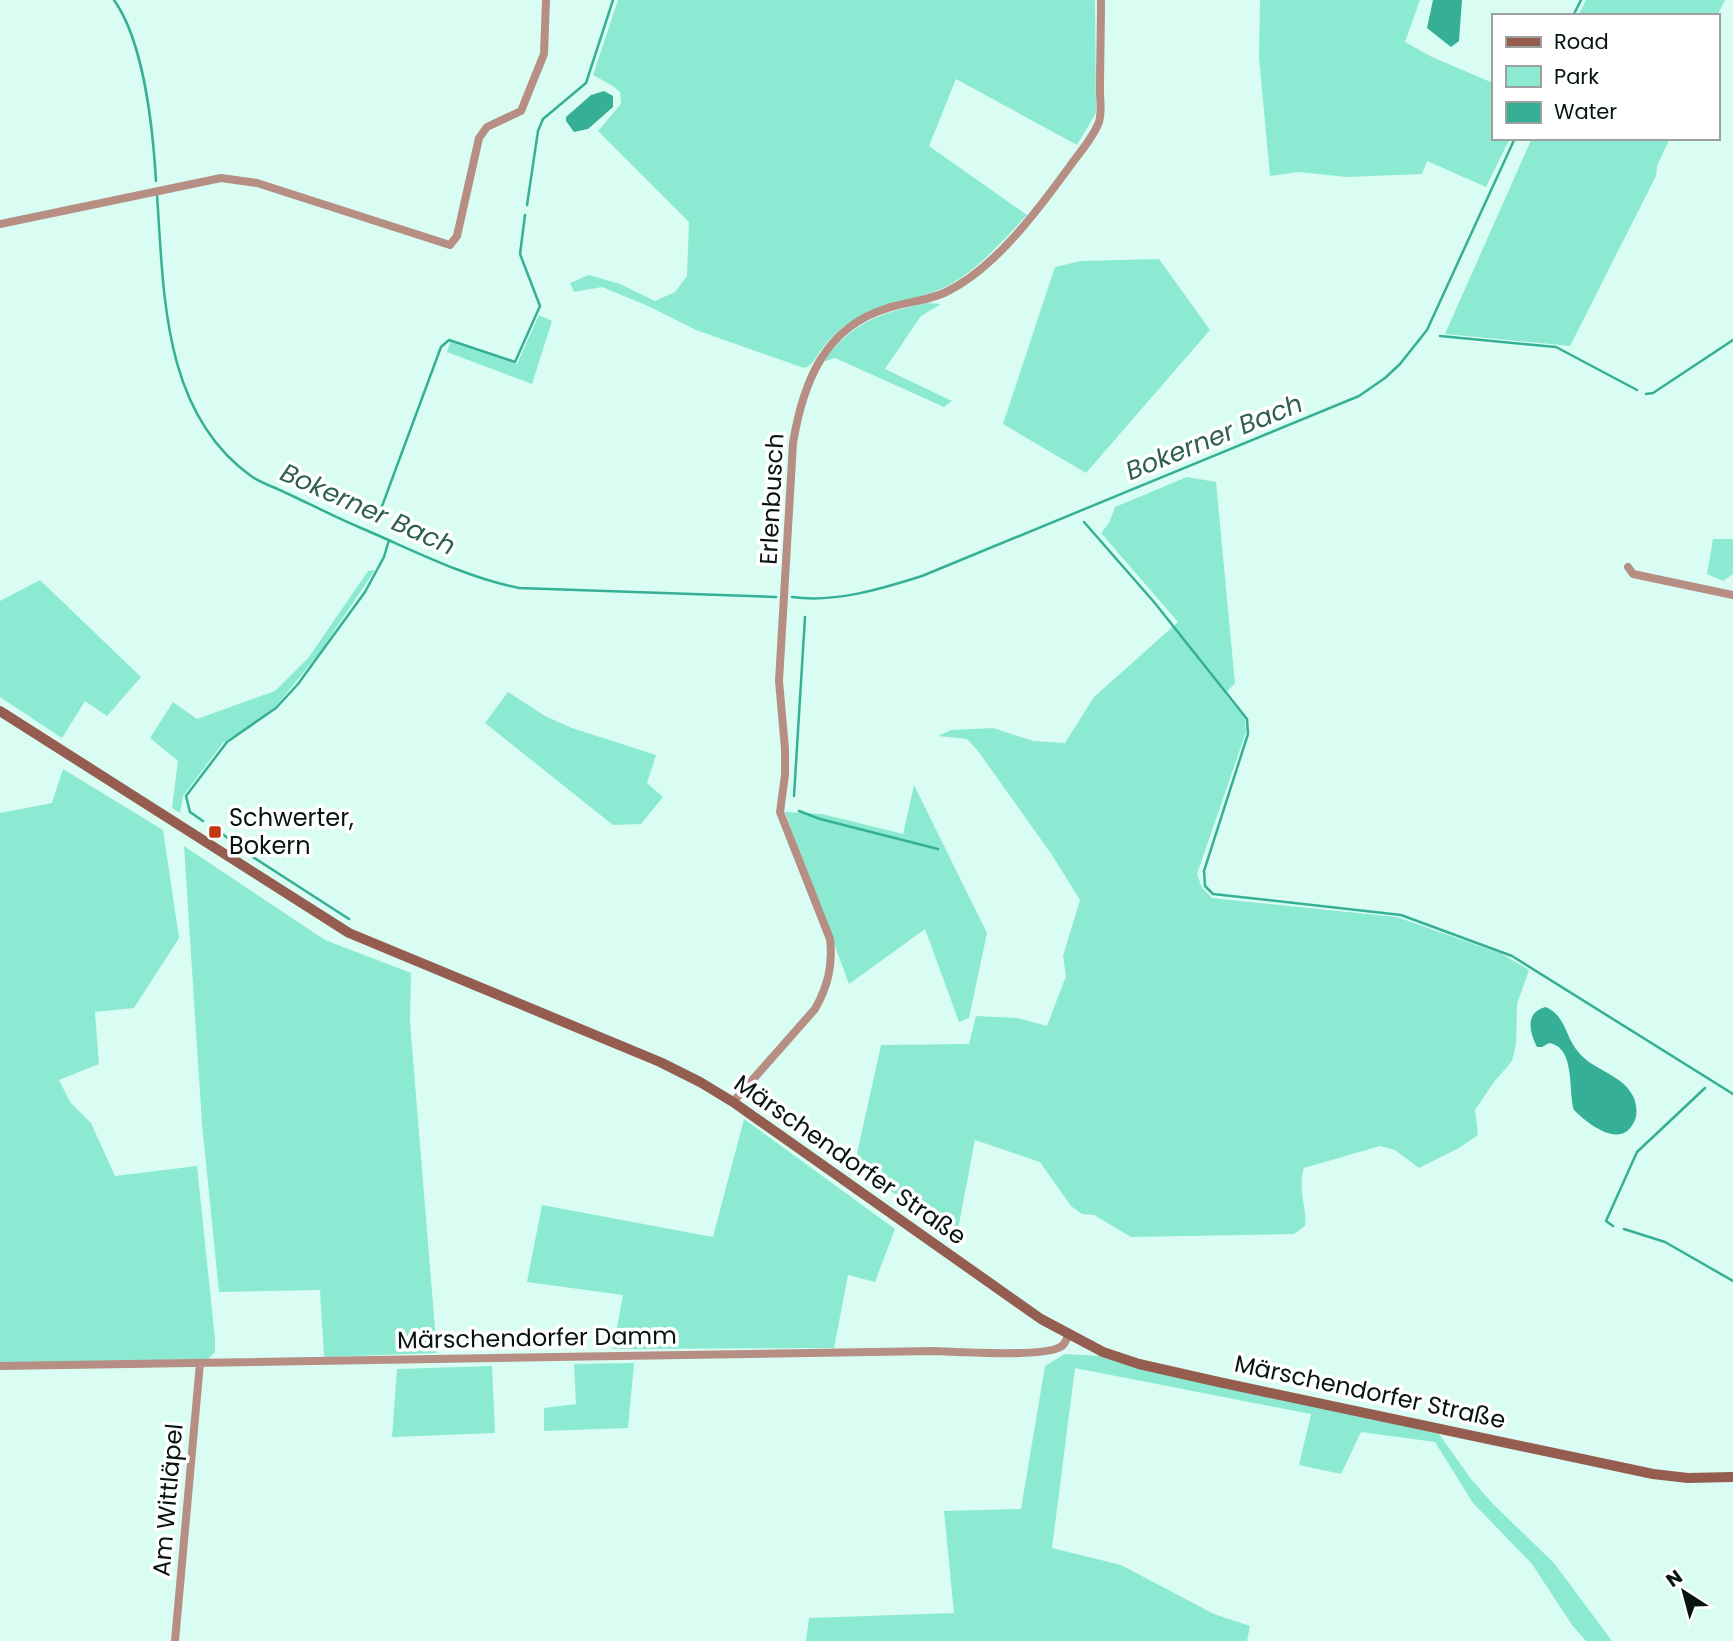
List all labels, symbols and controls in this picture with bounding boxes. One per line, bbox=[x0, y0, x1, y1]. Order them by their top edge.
legend bbox=[1492, 14, 1719, 140]
text: Road bbox=[1554, 27, 1609, 56]
text: Park bbox=[1554, 62, 1599, 91]
text: Water bbox=[1554, 97, 1617, 126]
water label: Bokerner Bach bbox=[1120, 385, 1308, 489]
street label: Erlenbusch bbox=[752, 432, 791, 565]
water label: Bokerner Bach bbox=[275, 454, 461, 564]
place label: Schwerter, Bokern bbox=[229, 801, 354, 862]
marker: Schwerter, Bokern bbox=[207, 824, 223, 840]
street label: Märschendorfer Straße bbox=[728, 1067, 973, 1252]
street label: Märschendorfer Damm bbox=[397, 1319, 677, 1356]
street label: Märschendorfer Straße bbox=[1231, 1347, 1509, 1436]
street label: Am Wittläpel bbox=[144, 1422, 191, 1578]
north arrow bbox=[1649, 1557, 1719, 1627]
text: N bbox=[1661, 1564, 1688, 1594]

